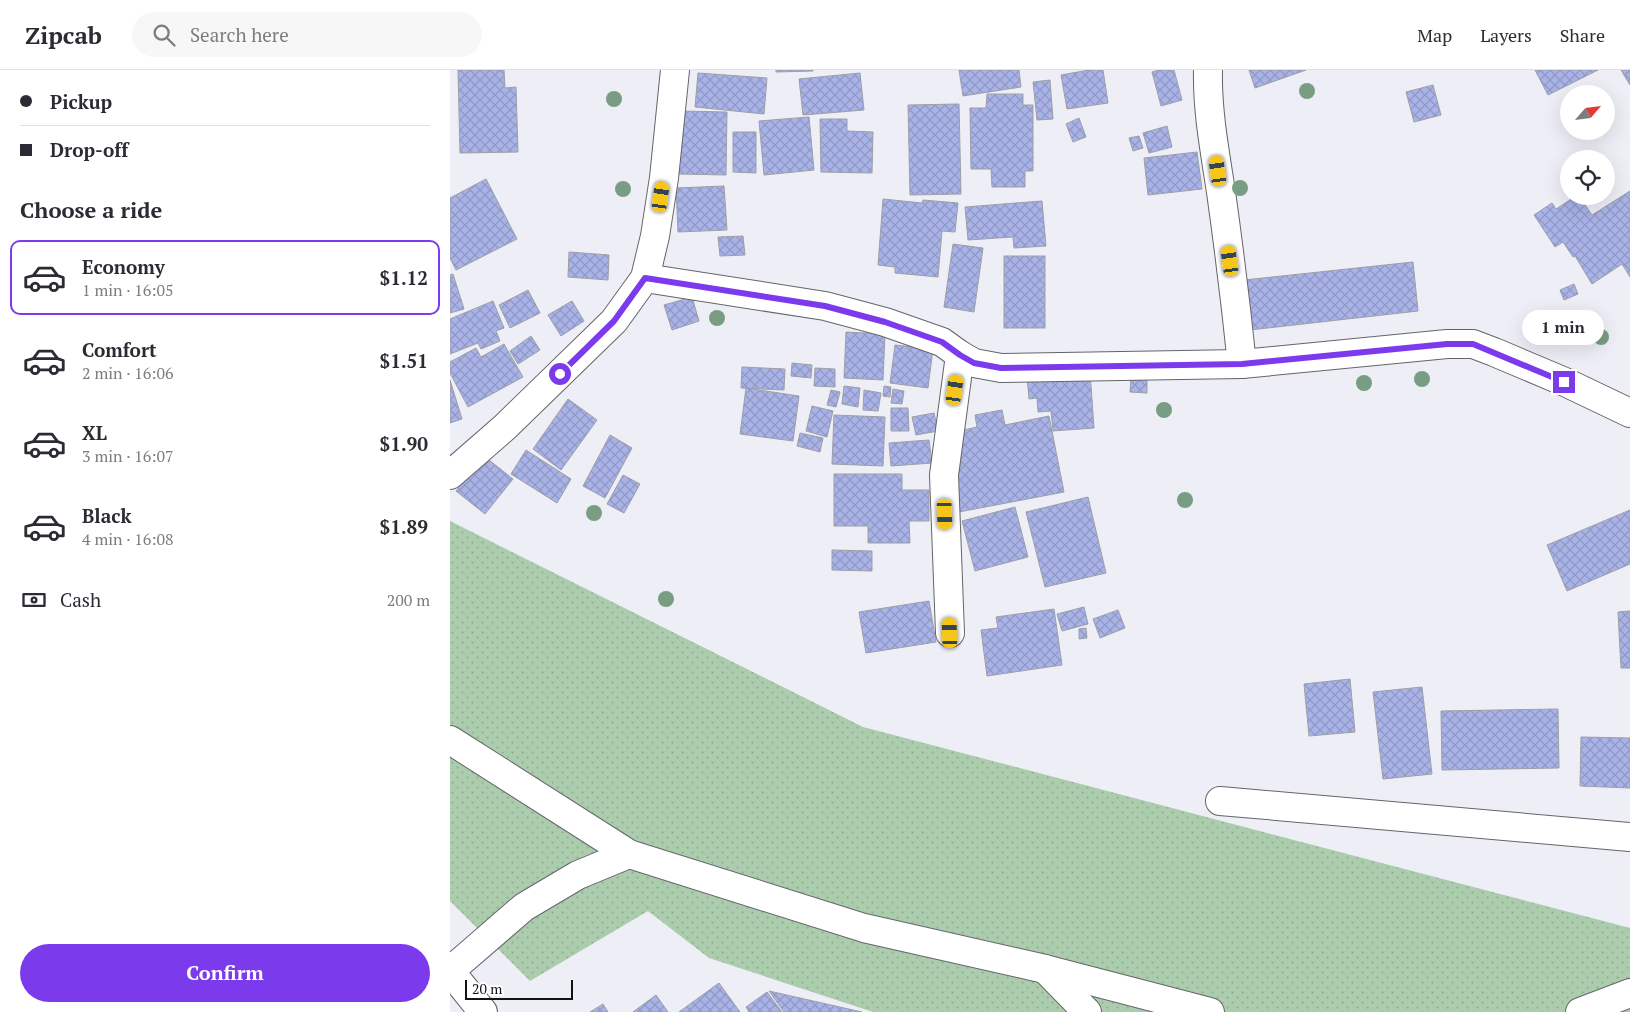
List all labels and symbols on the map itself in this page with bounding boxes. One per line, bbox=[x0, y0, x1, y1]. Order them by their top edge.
north arrow bbox=[1560, 85, 1615, 140]
car bbox=[1208, 155, 1227, 187]
car bbox=[651, 181, 670, 213]
car bbox=[1220, 245, 1239, 277]
callout: 1 min bbox=[1523, 310, 1605, 344]
route start bbox=[549, 363, 571, 385]
route end bbox=[1553, 371, 1575, 393]
car bbox=[945, 374, 964, 406]
car bbox=[936, 499, 953, 529]
car bbox=[941, 618, 958, 648]
scale bar bbox=[465, 977, 572, 1000]

